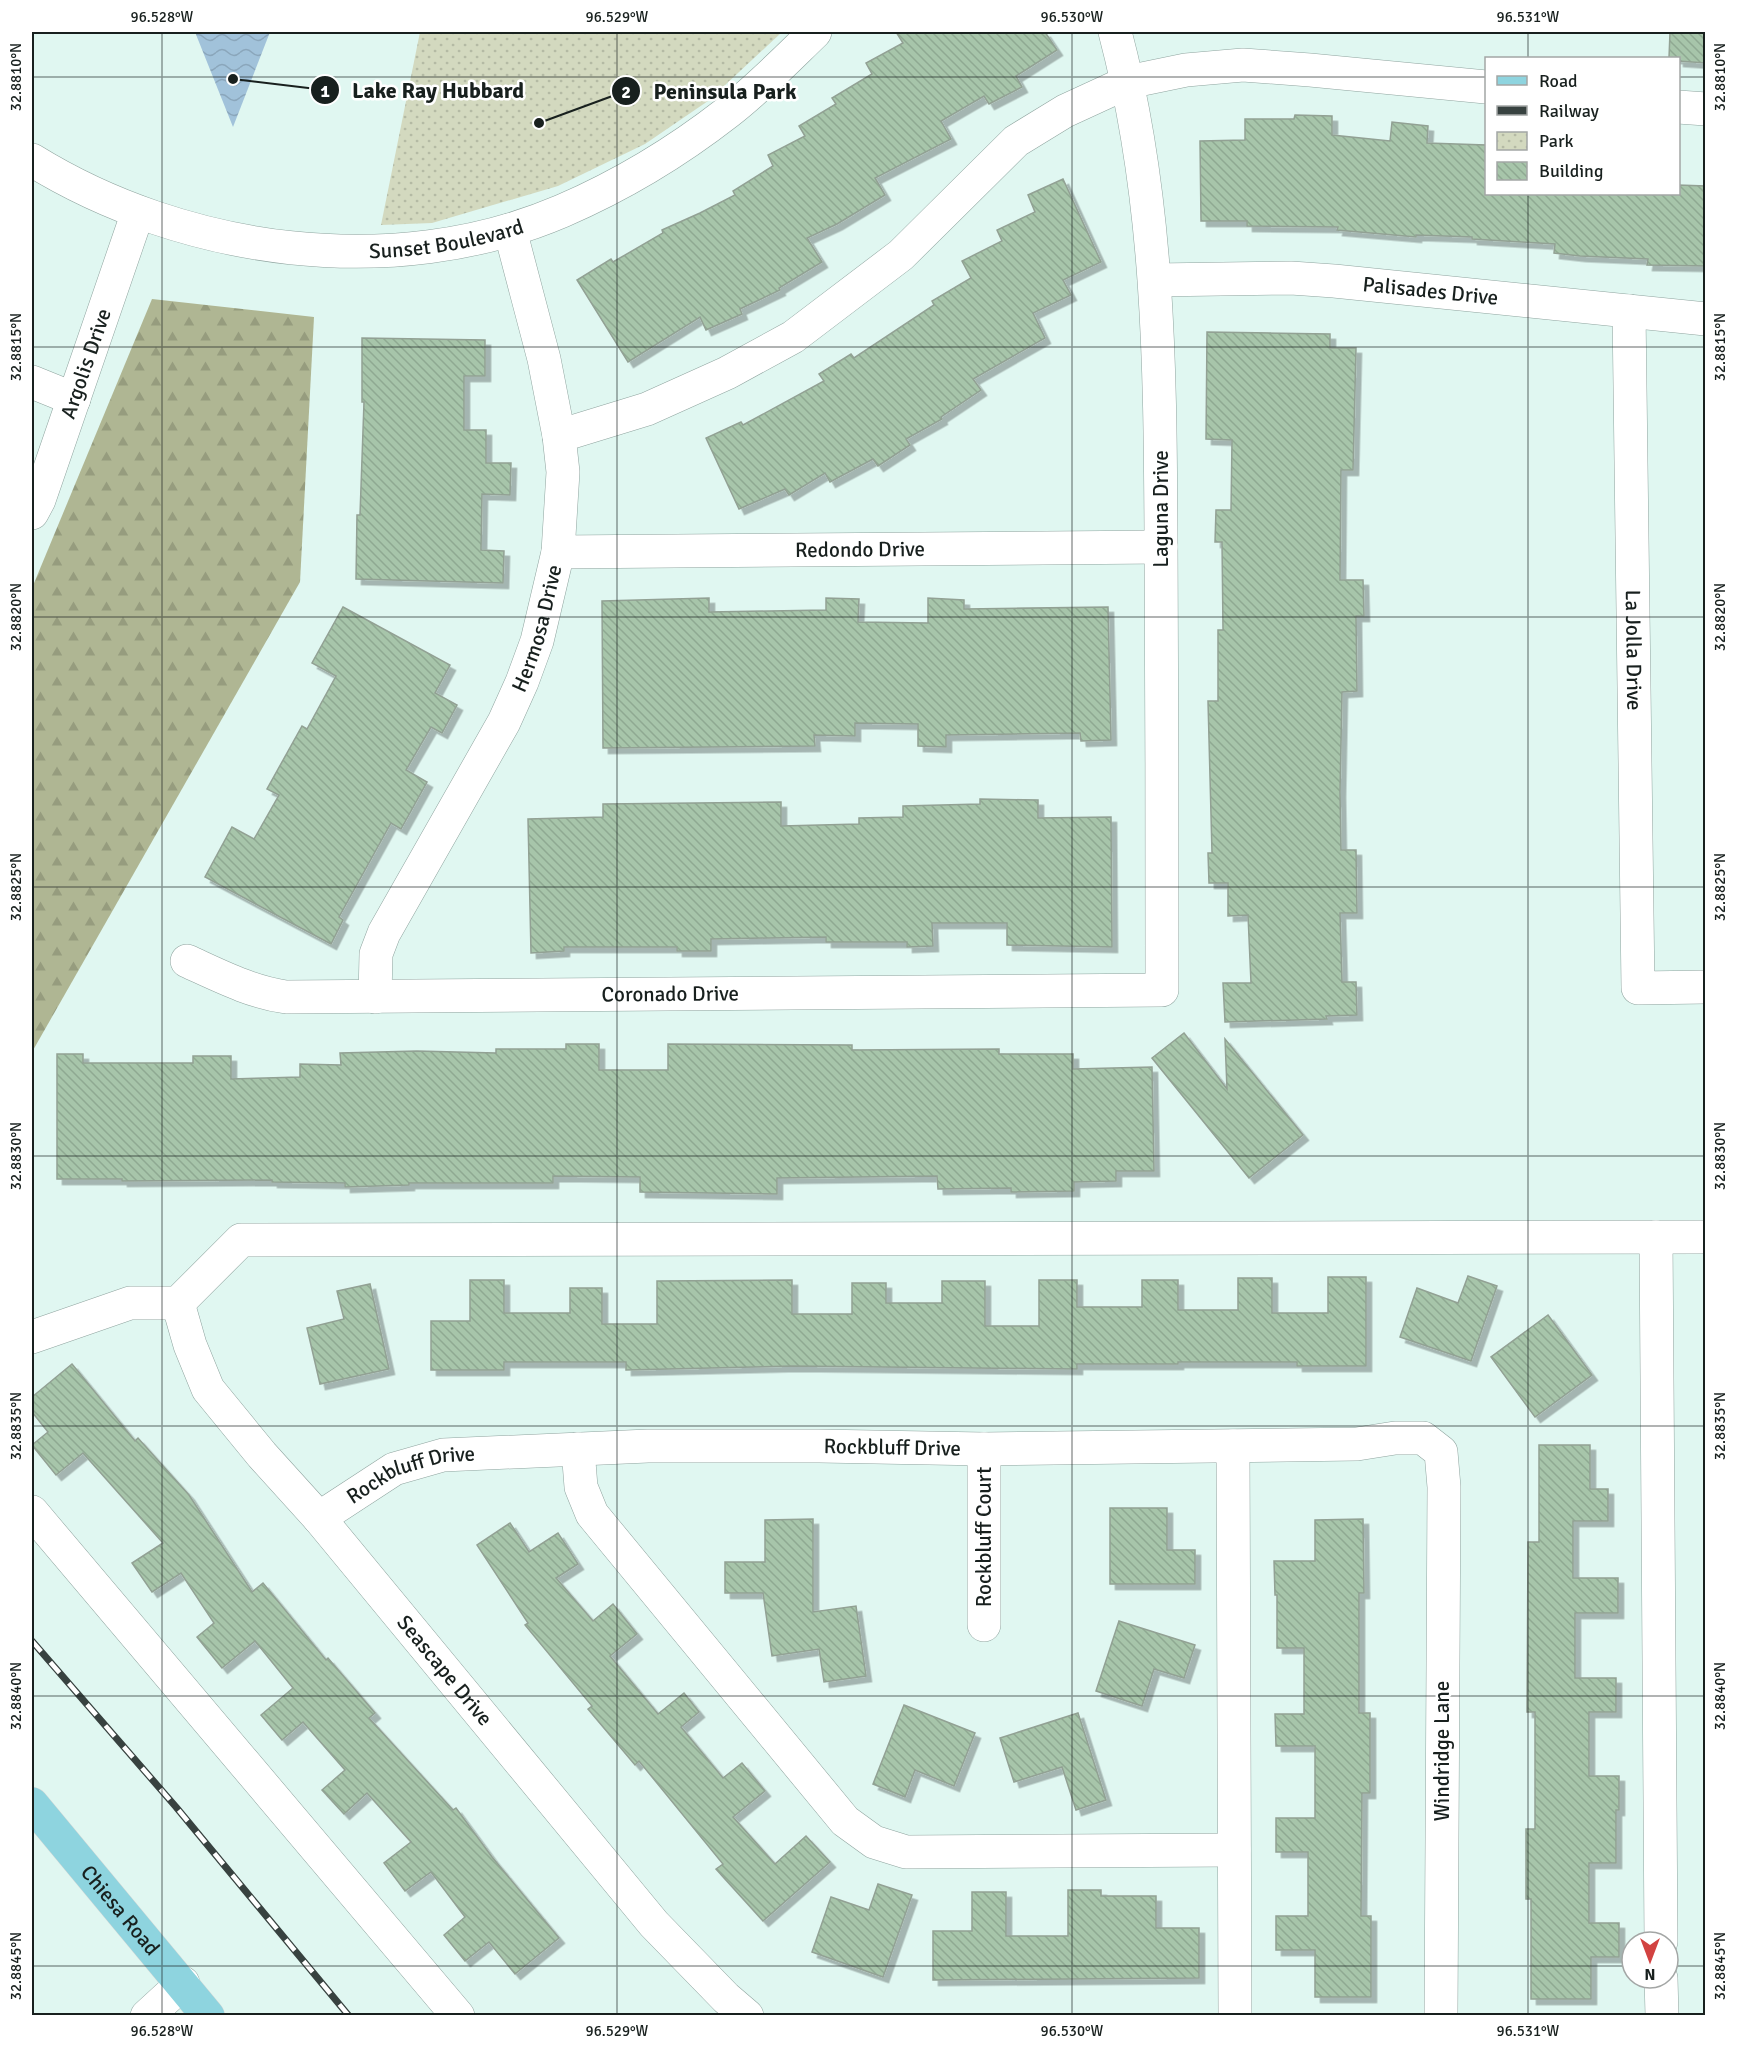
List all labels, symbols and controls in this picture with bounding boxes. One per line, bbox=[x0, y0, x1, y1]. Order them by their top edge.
text: 96.528°W bbox=[131, 8, 194, 26]
text: 96.529°W bbox=[586, 8, 649, 26]
text: 96.530°W bbox=[1041, 8, 1104, 26]
text: 96.531°W bbox=[1497, 8, 1560, 26]
text: 32.8810°N bbox=[7, 43, 25, 111]
text: 32.8810°N bbox=[1711, 43, 1729, 111]
legend bbox=[1485, 57, 1680, 195]
callout: Lake Ray Hubbard bbox=[310, 70, 536, 110]
text: Road bbox=[1539, 70, 1578, 92]
callout: Peninsula Park bbox=[611, 71, 808, 111]
text: Lake Ray Hubbard bbox=[352, 77, 524, 104]
text: Peninsula Park bbox=[654, 78, 797, 105]
text: 1 bbox=[320, 80, 330, 102]
text: 2 bbox=[621, 81, 631, 103]
text: Railway bbox=[1539, 100, 1600, 122]
text: Park bbox=[1539, 130, 1574, 152]
text: Building bbox=[1539, 160, 1603, 182]
street label: Sunset Boulevard bbox=[369, 213, 527, 264]
street label: Palisades Drive bbox=[1361, 271, 1499, 311]
street label: Argolis Drive bbox=[55, 305, 117, 422]
text: 32.8815°N bbox=[7, 313, 25, 381]
text: 32.8815°N bbox=[1711, 313, 1729, 381]
street label: Laguna Drive bbox=[1148, 450, 1174, 568]
street label: Redondo Drive bbox=[795, 536, 925, 563]
street label: Hermosa Drive bbox=[506, 562, 568, 696]
text: 32.8820°N bbox=[7, 583, 25, 651]
text: 32.8820°N bbox=[1711, 583, 1729, 651]
street label: La Jolla Drive bbox=[1620, 589, 1647, 711]
text: 32.8825°N bbox=[7, 853, 25, 921]
text: 32.8825°N bbox=[1711, 853, 1729, 921]
street label: Coronado Drive bbox=[601, 980, 739, 1007]
text: 32.8830°N bbox=[7, 1122, 25, 1190]
text: 32.8830°N bbox=[1711, 1122, 1729, 1190]
text: 32.8835°N bbox=[7, 1392, 25, 1460]
text: 32.8835°N bbox=[1711, 1392, 1729, 1460]
street label: Rockbluff Drive bbox=[823, 1433, 961, 1462]
street label: Rockbluff Drive bbox=[341, 1441, 476, 1510]
street label: Rockbluff Court bbox=[971, 1467, 997, 1607]
street label: Seascape Drive bbox=[391, 1610, 498, 1731]
text: 32.8840°N bbox=[7, 1662, 25, 1730]
text: 32.8840°N bbox=[1711, 1662, 1729, 1730]
street label: Windridge Lane bbox=[1429, 1681, 1455, 1821]
street label: Chiesa Road bbox=[75, 1860, 165, 1961]
north arrow bbox=[1620, 1930, 1680, 1990]
text: 32.8845°N bbox=[7, 1932, 25, 2000]
text: 32.8845°N bbox=[1711, 1932, 1729, 2000]
text: N bbox=[1644, 1964, 1656, 1984]
text: 96.528°W bbox=[131, 2022, 194, 2040]
text: 96.529°W bbox=[586, 2022, 649, 2040]
text: 96.530°W bbox=[1041, 2022, 1104, 2040]
text: 96.531°W bbox=[1497, 2022, 1560, 2040]

